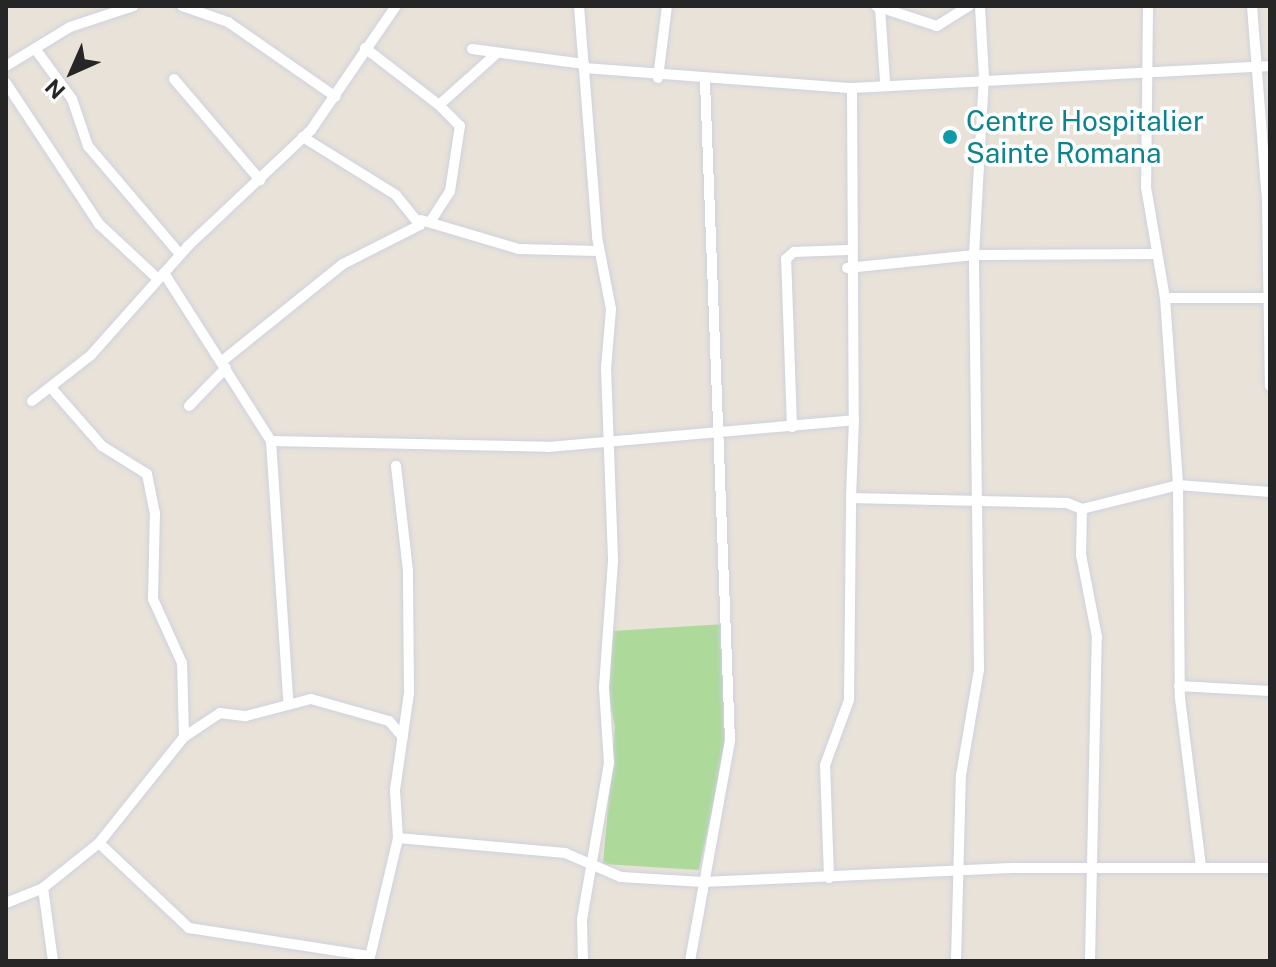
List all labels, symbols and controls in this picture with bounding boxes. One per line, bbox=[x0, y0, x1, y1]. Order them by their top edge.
north arrow bbox=[32, 32, 112, 112]
text: N bbox=[40, 74, 70, 104]
place label: Centre Hospitalier Sainte Romana bbox=[966, 104, 1204, 170]
marker: Centre Hospitalier Sainte Romana bbox=[941, 128, 959, 146]

